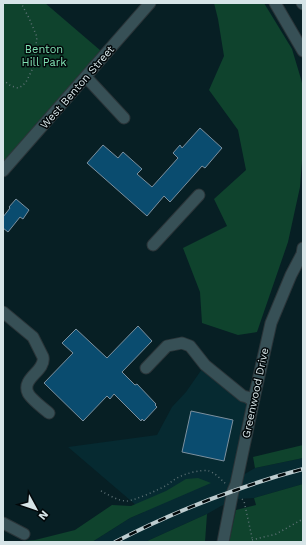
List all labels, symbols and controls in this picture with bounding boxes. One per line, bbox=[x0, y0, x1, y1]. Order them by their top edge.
park label: Benton Hill Park bbox=[22, 43, 66, 69]
street label: West Benton Street bbox=[38, 43, 117, 132]
street label: Greenwood Drive bbox=[240, 347, 271, 439]
north arrow bbox=[16, 489, 56, 529]
text: N bbox=[36, 508, 51, 522]

